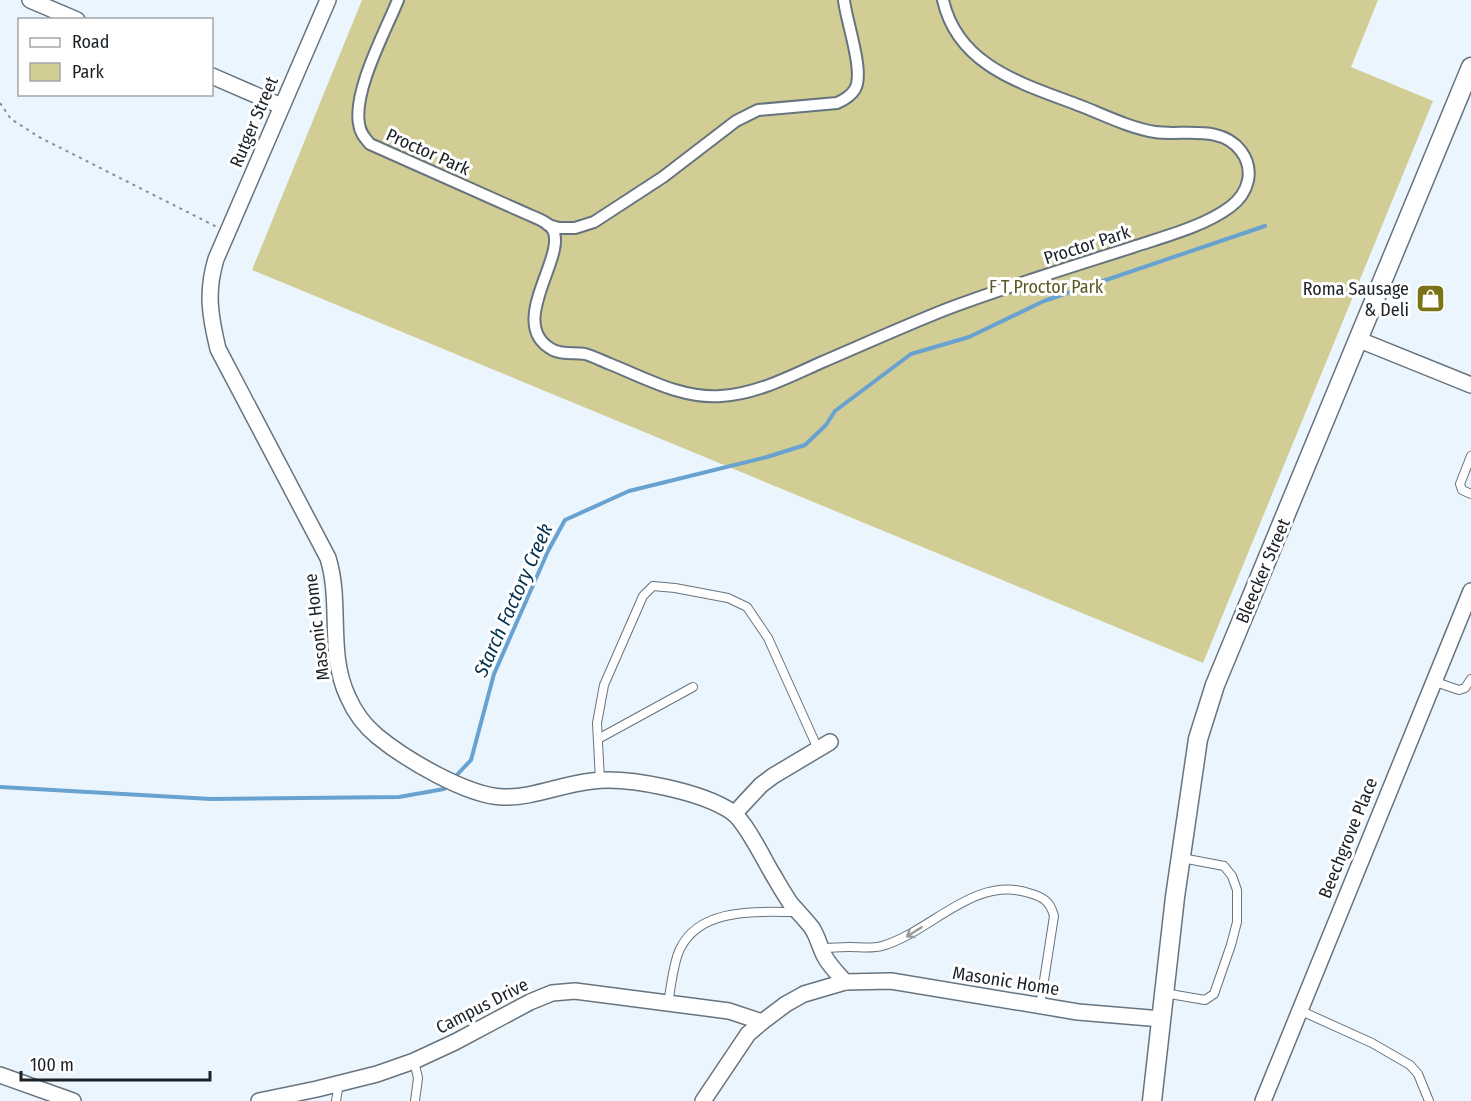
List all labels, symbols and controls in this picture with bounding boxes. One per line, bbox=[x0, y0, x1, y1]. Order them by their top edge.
legend bbox=[18, 18, 213, 96]
text: Road bbox=[72, 31, 109, 53]
text: Park bbox=[72, 61, 105, 83]
street label: Rutger Street bbox=[225, 73, 283, 171]
street label: Proctor Park bbox=[383, 124, 474, 181]
street label: Proctor Park bbox=[1041, 221, 1134, 269]
park label: F T Proctor Park bbox=[989, 276, 1104, 298]
place label: Roma Sausage & Deli bbox=[1303, 278, 1409, 321]
shop icon: Roma Sausage & Deli bbox=[1414, 283, 1446, 315]
street label: Bleecker Street bbox=[1231, 515, 1295, 627]
water label: Starch Factory Creek bbox=[468, 520, 558, 681]
street label: Masonic Home bbox=[300, 572, 334, 682]
street label: Beechgrove Place bbox=[1314, 774, 1382, 902]
one-way arrow bbox=[906, 927, 923, 939]
street label: Masonic Home bbox=[951, 962, 1061, 1000]
street label: Campus Drive bbox=[432, 973, 532, 1039]
scale bar bbox=[21, 1044, 210, 1082]
text: 100 m bbox=[30, 1054, 74, 1076]

